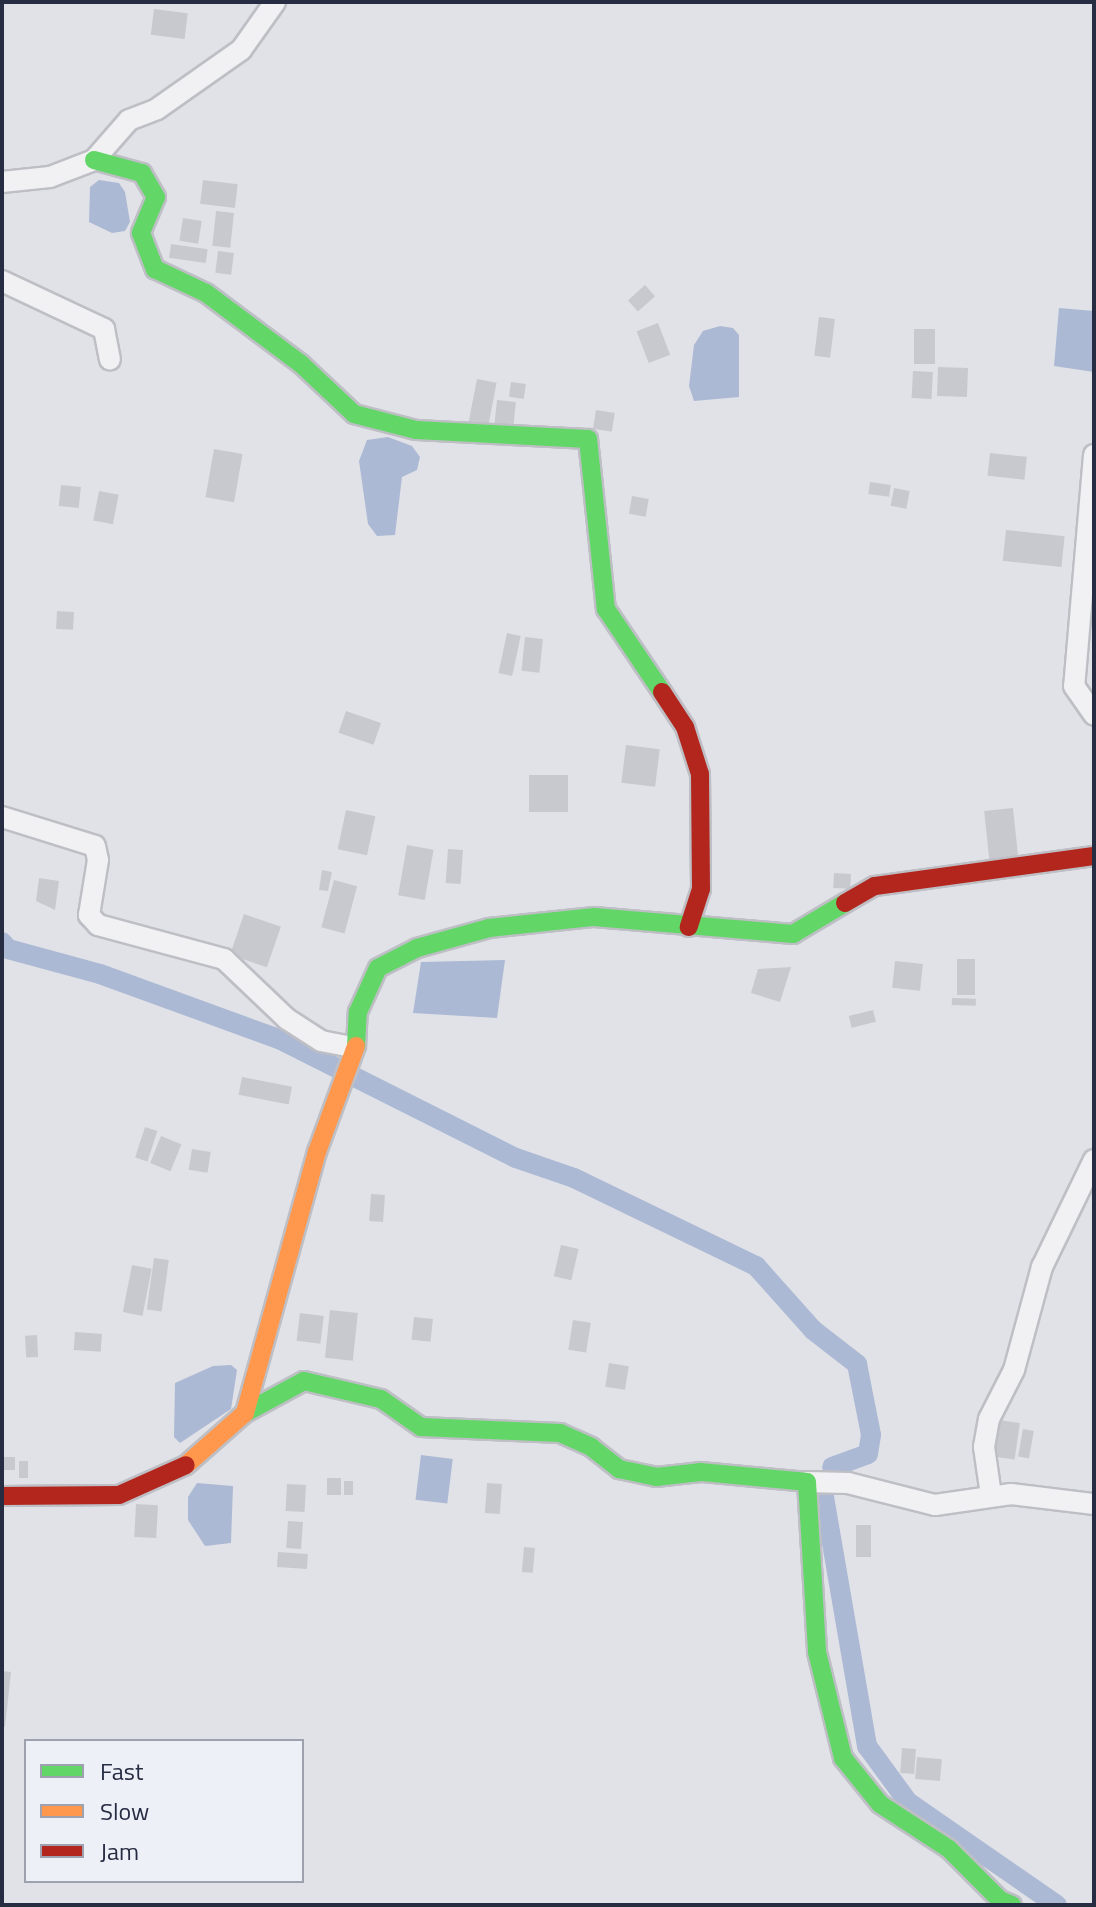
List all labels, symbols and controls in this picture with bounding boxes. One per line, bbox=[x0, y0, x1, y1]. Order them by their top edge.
legend bbox=[24, 1739, 304, 1883]
text: Fast bbox=[100, 1753, 143, 1789]
text: Slow bbox=[100, 1793, 149, 1829]
text: Jam bbox=[100, 1833, 139, 1869]

